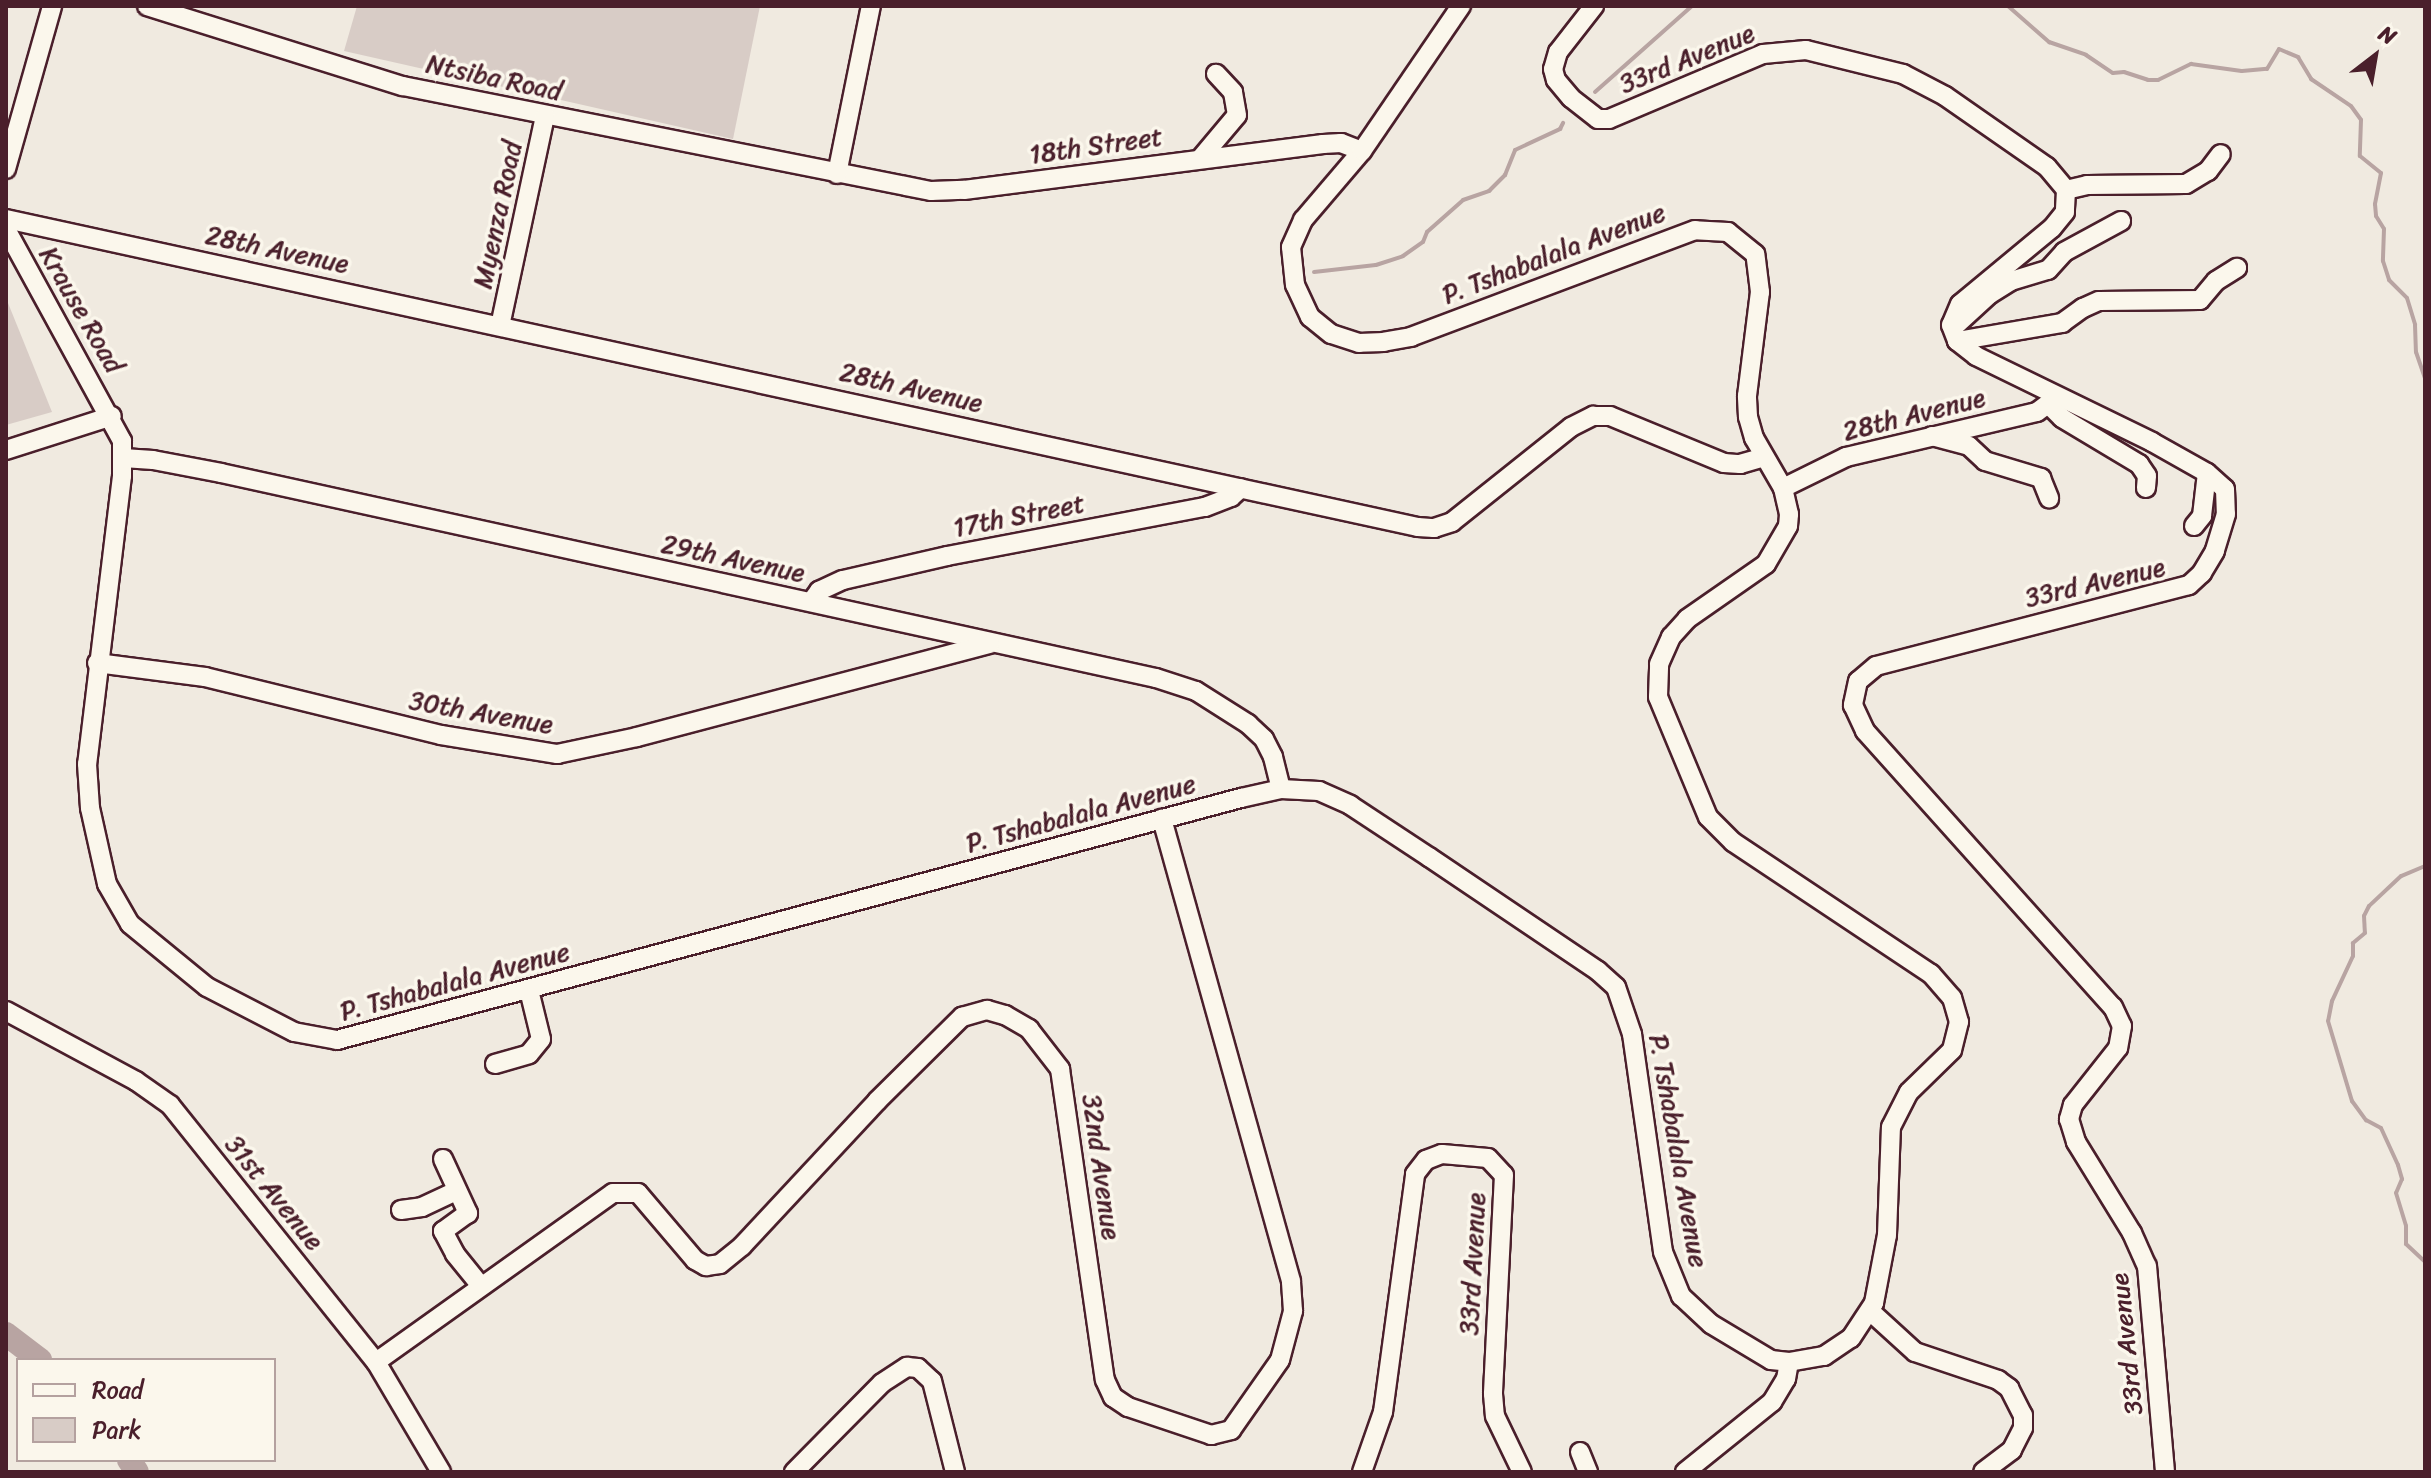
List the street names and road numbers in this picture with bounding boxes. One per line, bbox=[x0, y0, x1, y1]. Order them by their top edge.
street label: 33rd Avenue bbox=[1615, 18, 1759, 100]
street label: Ntsiba Road bbox=[423, 48, 565, 108]
street label: 18th Street bbox=[1027, 121, 1165, 171]
street label: Myenza Road bbox=[467, 138, 529, 292]
street label: P. Tshabalala Avenue bbox=[1438, 197, 1670, 311]
street label: 28th Avenue bbox=[203, 220, 351, 280]
street label: Krause Road bbox=[32, 241, 130, 379]
street label: 28th Avenue bbox=[837, 356, 985, 420]
street label: 28th Avenue bbox=[1840, 382, 1988, 448]
street label: 17th Street bbox=[951, 488, 1087, 544]
street label: 29th Avenue bbox=[658, 529, 808, 589]
street label: 33rd Avenue bbox=[2022, 552, 2168, 614]
street label: 30th Avenue bbox=[407, 685, 555, 741]
street label: P. Tshabalala Avenue bbox=[963, 768, 1199, 860]
street label: P. Tshabalala Avenue bbox=[337, 936, 573, 1028]
street label: P. Tshabalala Avenue bbox=[1642, 1032, 1714, 1270]
street label: 32nd Avenue bbox=[1075, 1092, 1127, 1242]
street label: 31st Avenue bbox=[218, 1129, 330, 1257]
street label: 33rd Avenue bbox=[1454, 1192, 1492, 1336]
street label: 33rd Avenue bbox=[2104, 1271, 2150, 1417]

